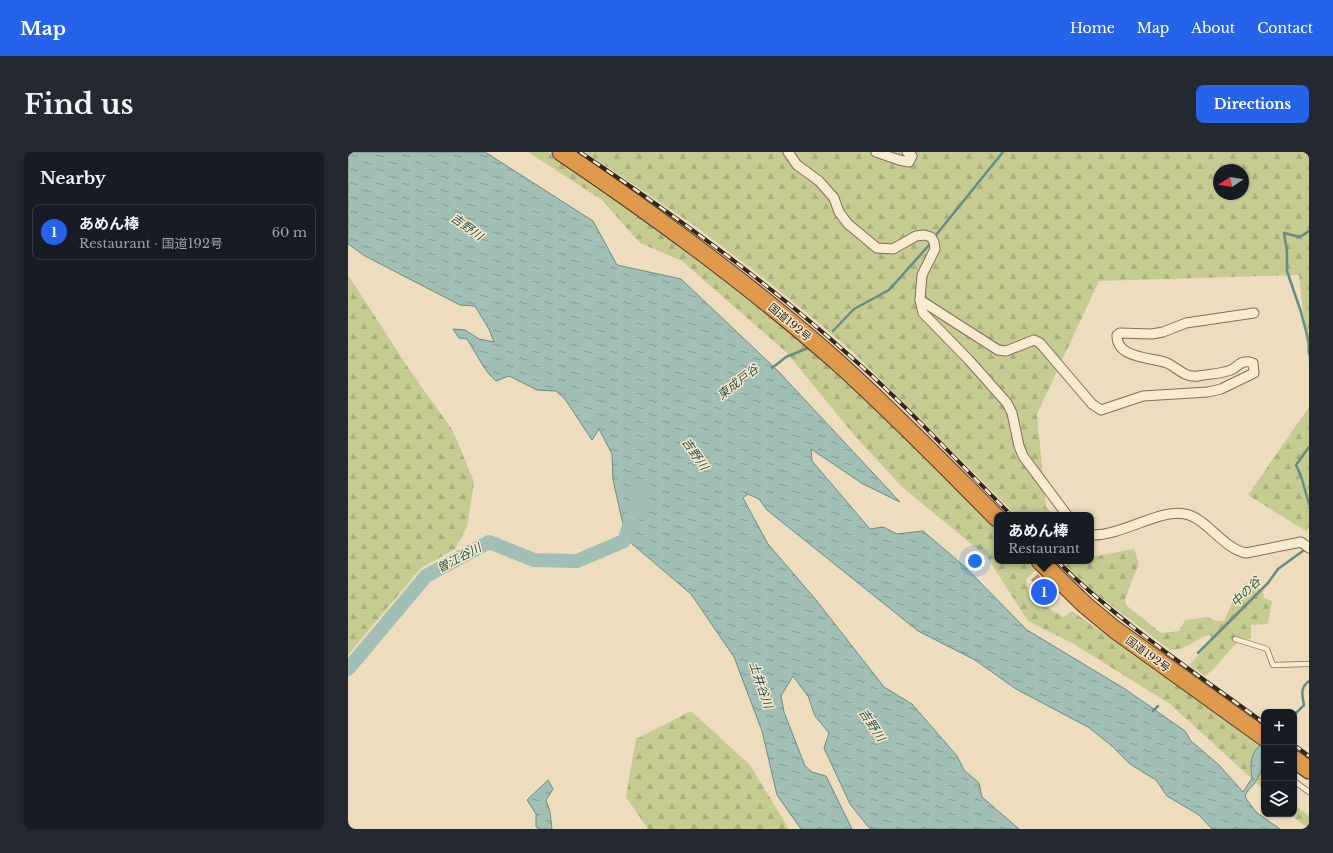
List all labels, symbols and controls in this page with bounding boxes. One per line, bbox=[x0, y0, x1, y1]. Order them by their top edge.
text: Map bbox=[20, 17, 66, 40]
text: Home bbox=[1070, 19, 1115, 37]
text: Map bbox=[1137, 19, 1169, 37]
text: About bbox=[1191, 19, 1235, 37]
text: Contact bbox=[1257, 19, 1313, 37]
button: Directions bbox=[1196, 85, 1309, 123]
text: Find us bbox=[24, 87, 134, 122]
north arrow bbox=[1213, 164, 1249, 200]
text: Nearby bbox=[40, 168, 106, 189]
water label: 吉野川 bbox=[448, 210, 488, 244]
text: あめん棒 bbox=[79, 214, 139, 233]
text: 1 bbox=[51, 224, 57, 241]
text: 60 m bbox=[272, 224, 307, 241]
text: Restaurant · 国道192号 bbox=[79, 235, 223, 252]
street label: 国道192号 bbox=[766, 300, 814, 344]
water label: 東成戸谷 bbox=[714, 360, 762, 402]
water label: 吉野川 bbox=[679, 435, 713, 474]
popup bbox=[994, 512, 1094, 564]
text: あめん棒 bbox=[1008, 521, 1068, 540]
water label: 曽江谷川 bbox=[434, 539, 485, 575]
text: Restaurant bbox=[1008, 540, 1080, 557]
your location bbox=[965, 551, 985, 571]
water label: 中の谷 bbox=[1228, 573, 1264, 610]
pin: 1 bbox=[1031, 577, 1057, 607]
street label: 国道192号 bbox=[1123, 633, 1173, 675]
water label: 土井谷川 bbox=[747, 660, 777, 712]
water label: 吉野川 bbox=[856, 706, 890, 746]
map controls bbox=[1261, 709, 1297, 817]
button: + bbox=[1261, 709, 1297, 745]
button: − bbox=[1261, 745, 1297, 781]
button: layers bbox=[1261, 781, 1297, 817]

